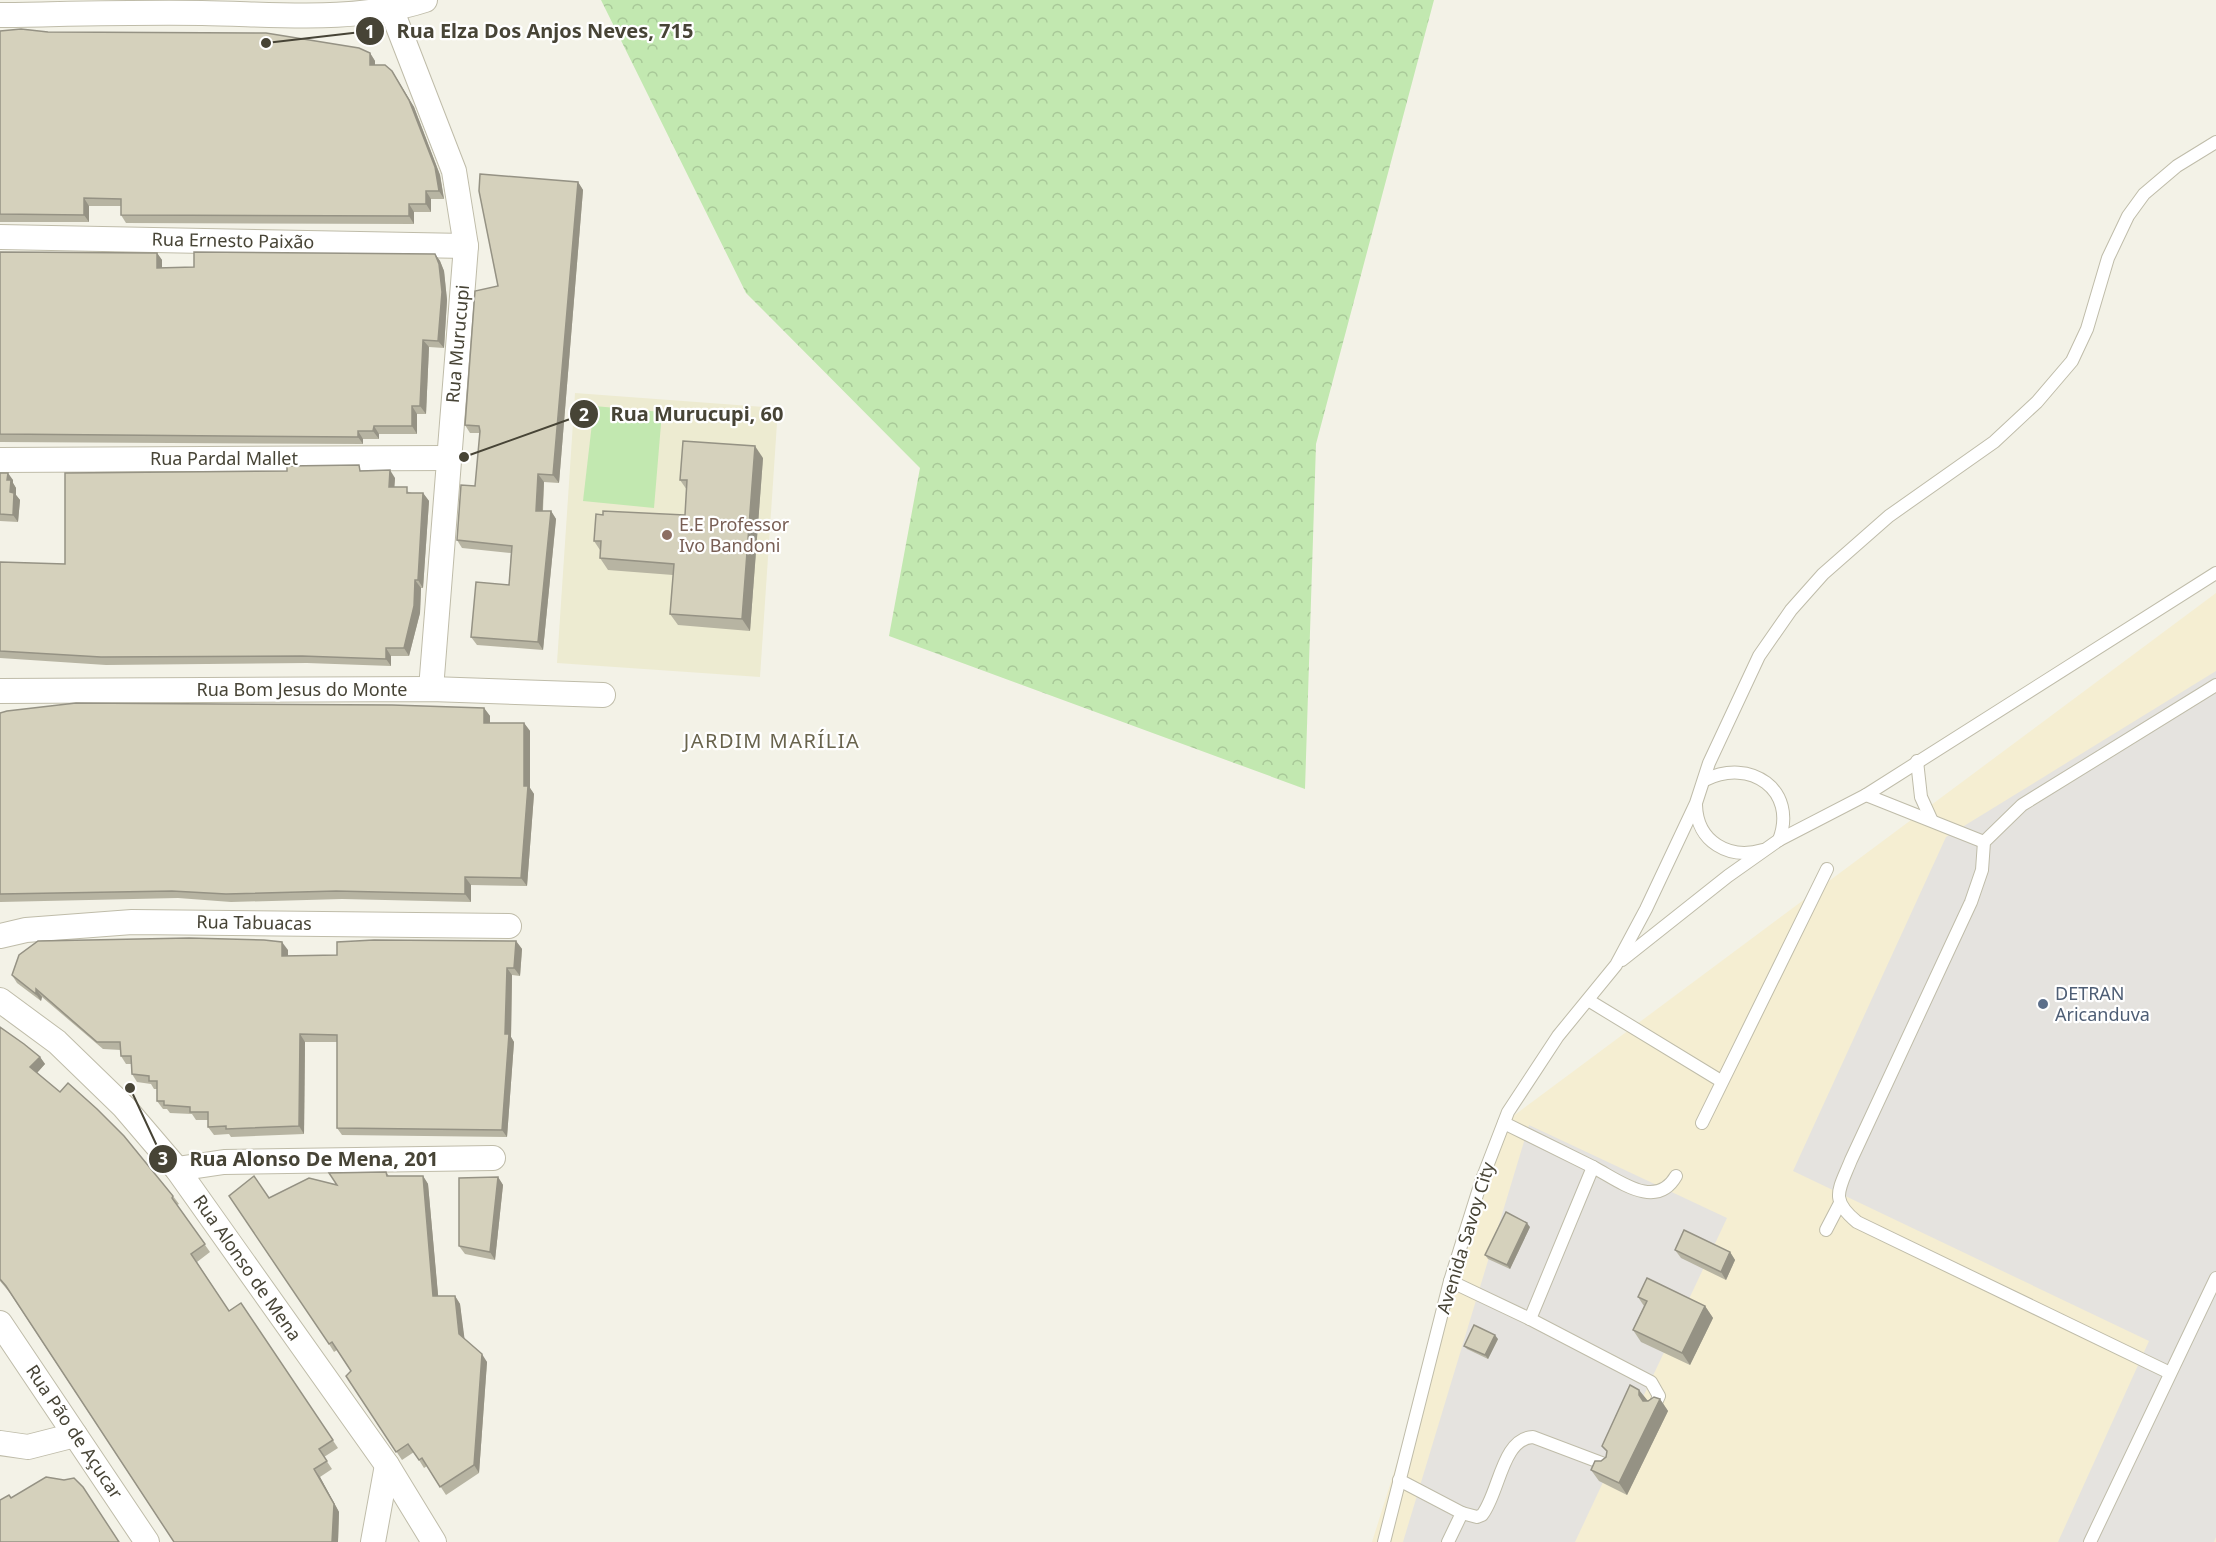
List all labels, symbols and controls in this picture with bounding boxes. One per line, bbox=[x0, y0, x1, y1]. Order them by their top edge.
callout: Rua Elza Dos Anjos Neves, 715 bbox=[355, 12, 706, 50]
text: Rua Elza Dos Anjos Neves, 715 bbox=[397, 17, 693, 44]
text: 1 bbox=[365, 19, 375, 43]
street label: Rua Ernesto Paixão bbox=[151, 227, 315, 253]
street label: Rua Murucupi bbox=[440, 284, 474, 404]
callout: Rua Murucupi, 60 bbox=[569, 395, 795, 433]
text: Rua Murucupi, 60 bbox=[611, 400, 783, 427]
text: 2 bbox=[579, 402, 589, 426]
street label: Rua Pardal Mallet bbox=[150, 446, 299, 470]
place label: E.E Professor Ivo Bandoni bbox=[679, 512, 790, 557]
marker: E.E Professor Ivo Bandoni bbox=[660, 528, 674, 542]
street label: Rua Bom Jesus do Monte bbox=[197, 677, 407, 701]
district label: JARDIM MARÍLIA bbox=[682, 727, 860, 754]
street label: Rua Tabuacas bbox=[196, 909, 312, 935]
place label: DETRAN Aricanduva bbox=[2055, 981, 2150, 1026]
marker: DETRAN Aricanduva bbox=[2036, 997, 2050, 1011]
callout: Rua Alonso De Mena, 201 bbox=[148, 1140, 451, 1178]
text: Rua Alonso De Mena, 201 bbox=[189, 1145, 439, 1172]
text: 3 bbox=[158, 1146, 168, 1170]
street label: Avenida Savoy City bbox=[1431, 1158, 1500, 1317]
street label: Rua Alonso de Mena bbox=[188, 1190, 307, 1345]
street label: Rua Pão de Açucar bbox=[21, 1360, 129, 1504]

